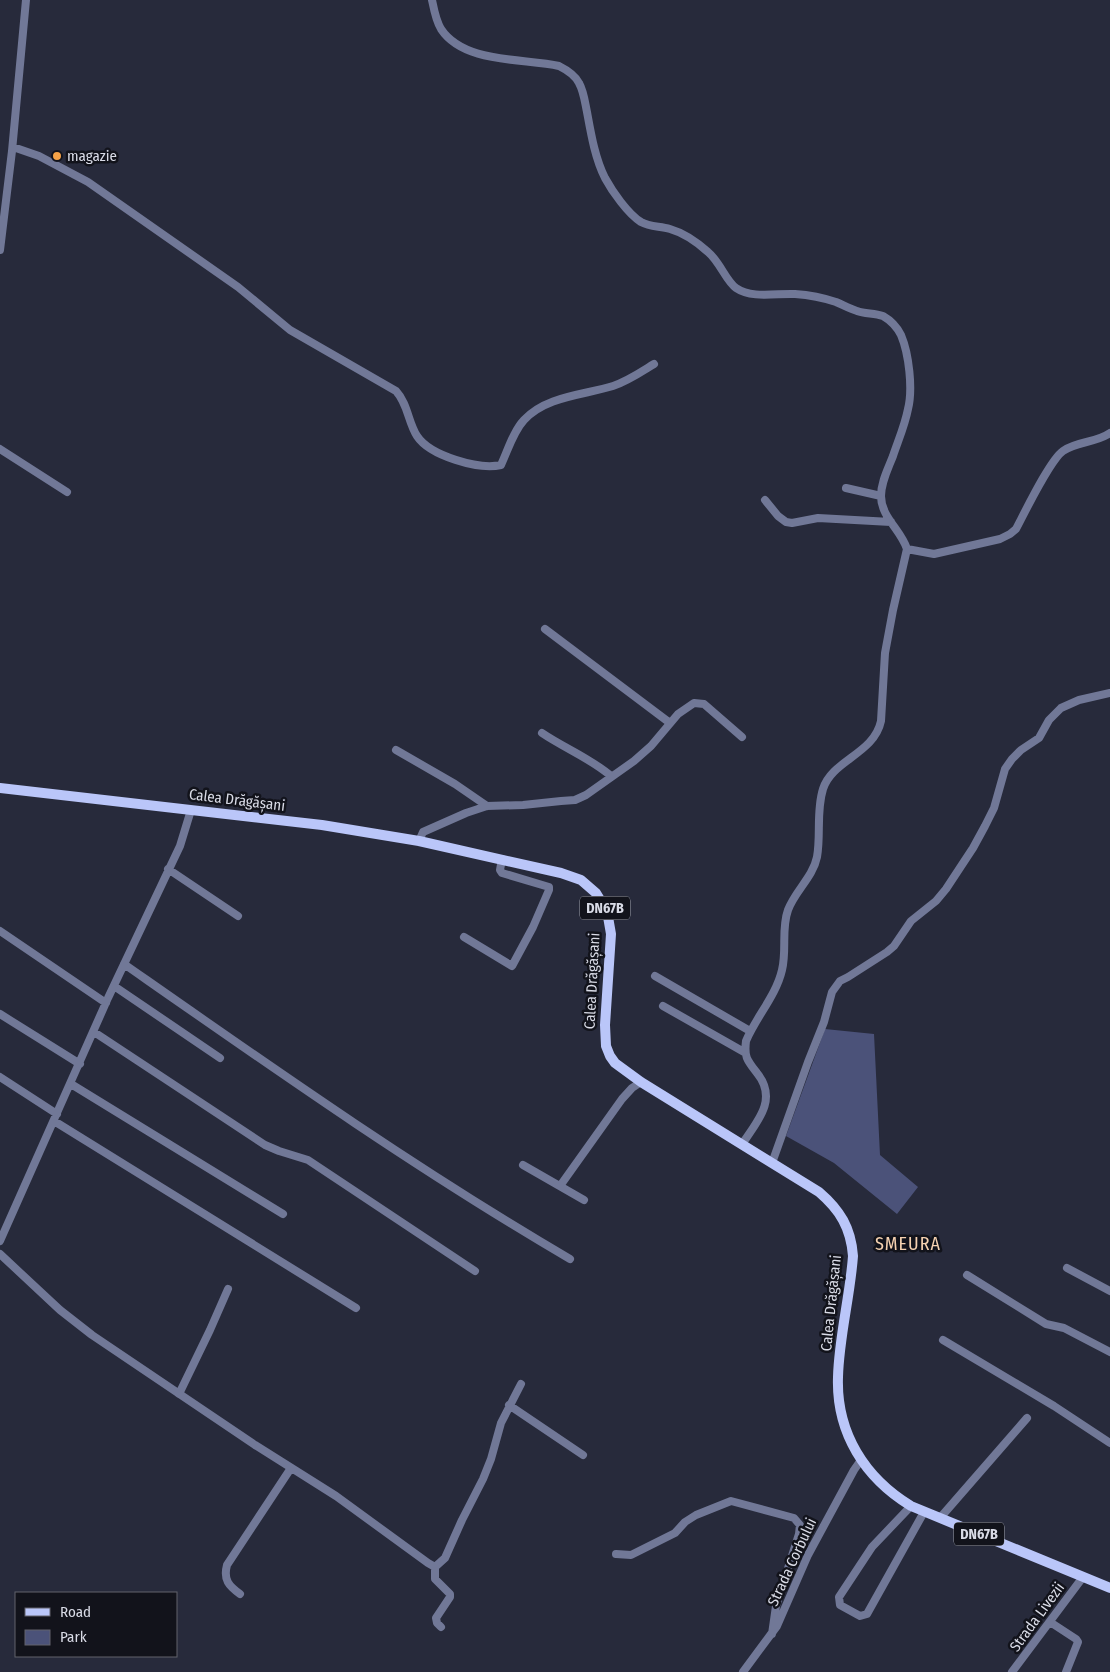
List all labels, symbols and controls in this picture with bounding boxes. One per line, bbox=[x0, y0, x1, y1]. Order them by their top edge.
place label: magazie bbox=[67, 147, 117, 165]
marker: magazie bbox=[51, 150, 63, 162]
street label: Calea Drăgășani bbox=[188, 785, 286, 816]
road number: DN67B bbox=[580, 896, 630, 920]
street label: Calea Drăgășani bbox=[580, 932, 605, 1030]
district label: SMEURA bbox=[875, 1233, 941, 1255]
street label: Calea Drăgășani bbox=[817, 1254, 846, 1352]
street label: Strada Corbului bbox=[764, 1515, 820, 1609]
road number: DN67B bbox=[954, 1522, 1004, 1546]
street label: Strada Livezii bbox=[1006, 1579, 1068, 1655]
legend bbox=[15, 1592, 178, 1657]
text: Road bbox=[60, 1603, 91, 1621]
text: Park bbox=[60, 1628, 87, 1646]

